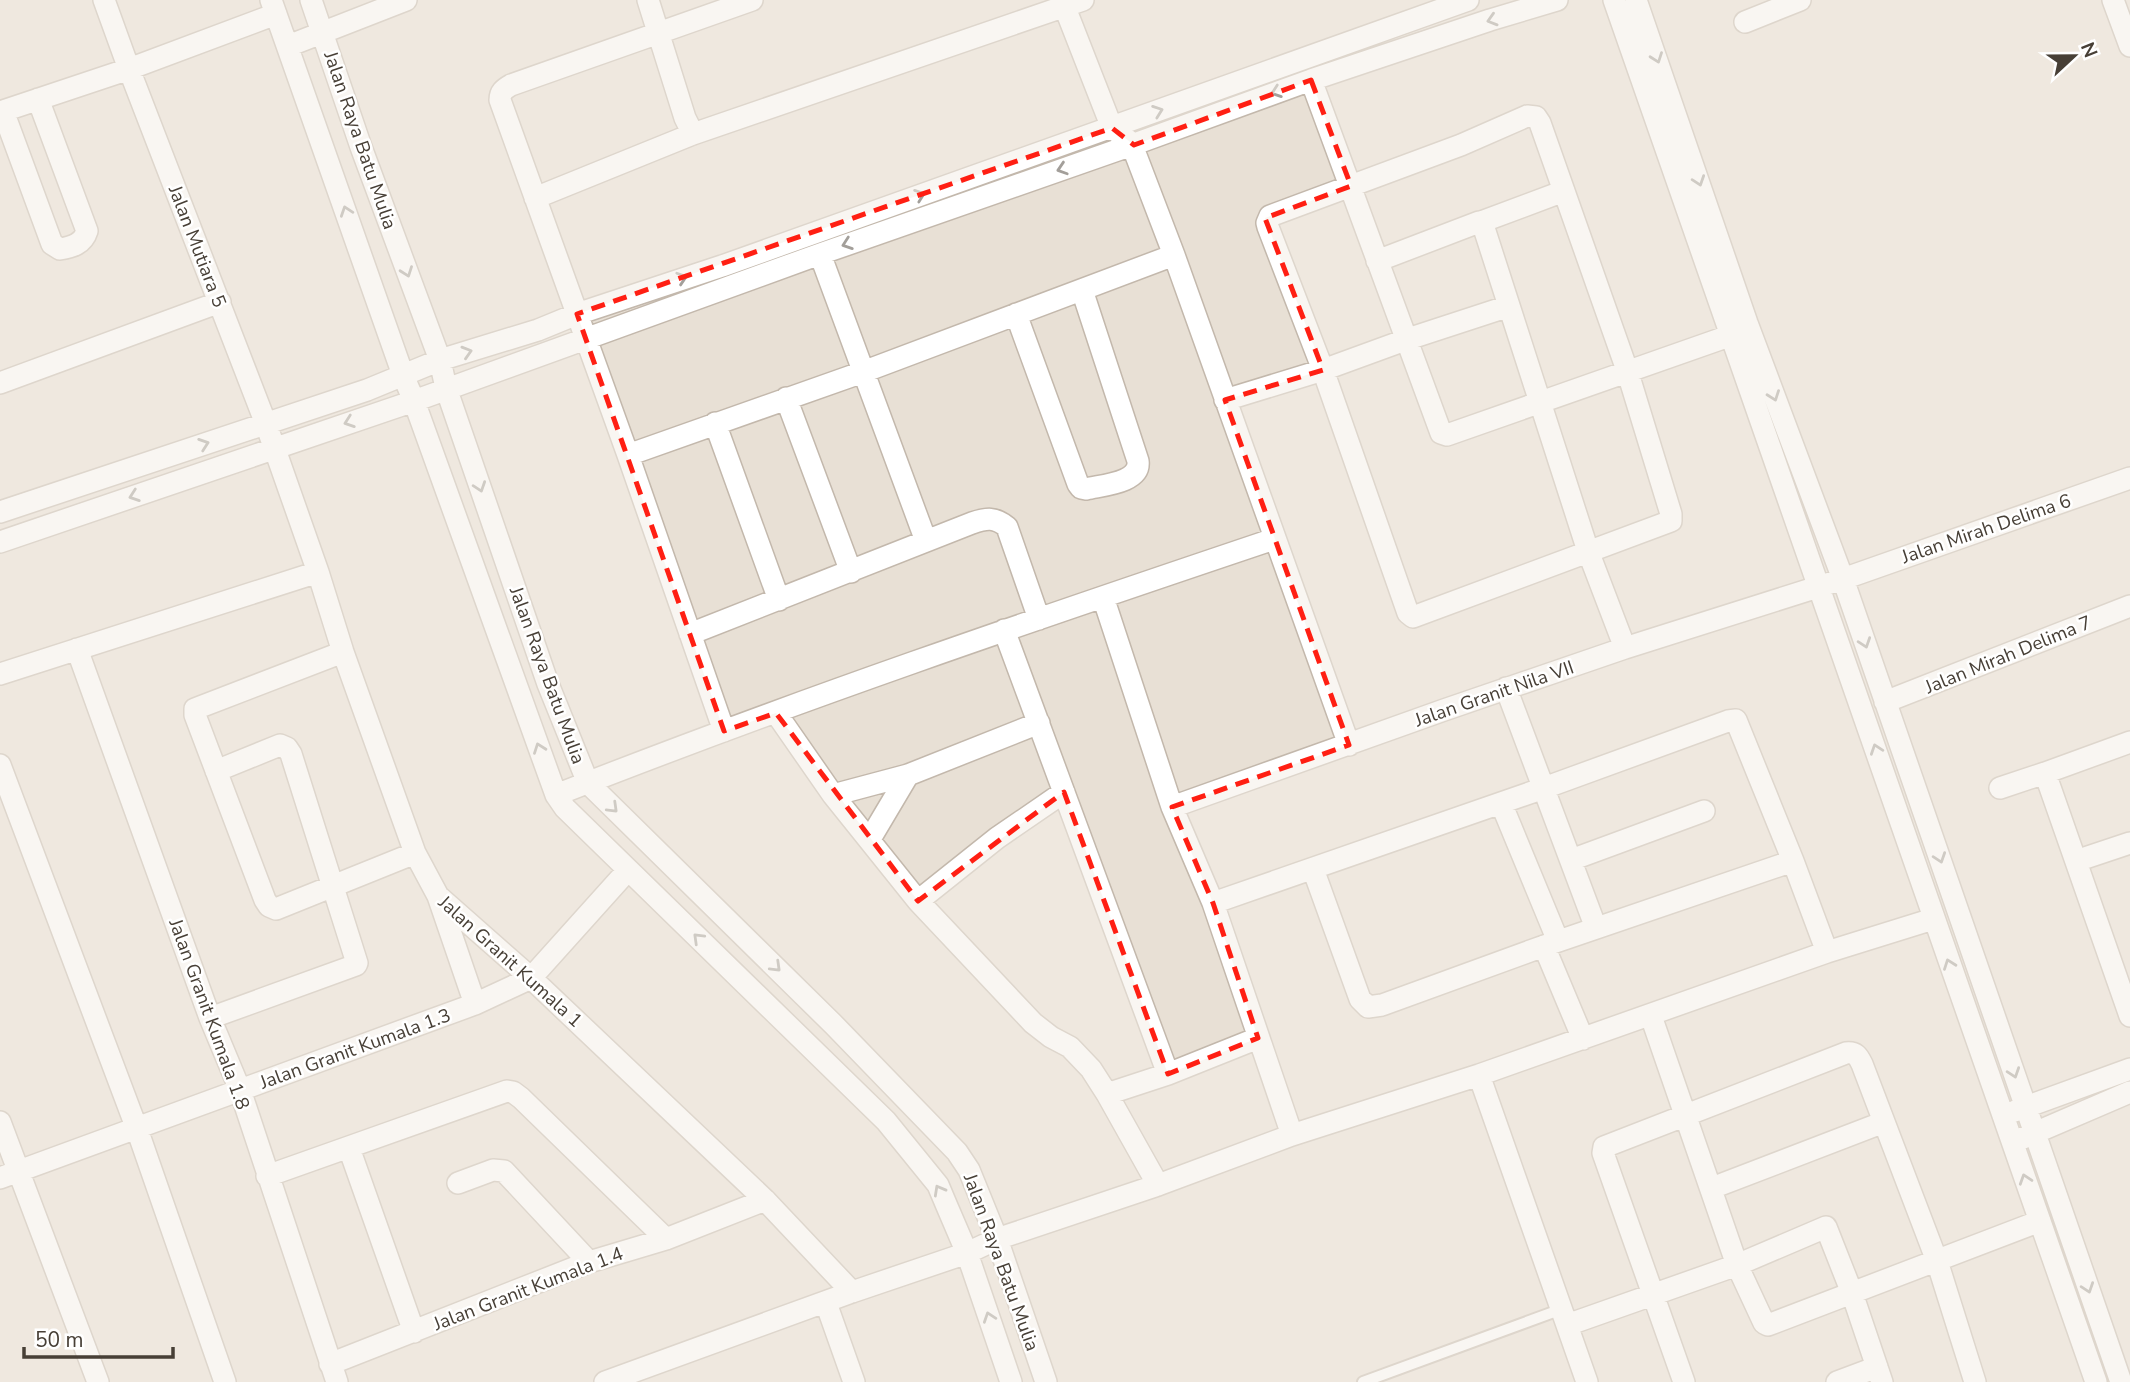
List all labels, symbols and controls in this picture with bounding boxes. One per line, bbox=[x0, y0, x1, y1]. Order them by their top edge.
one-way arrow bbox=[1486, 11, 1498, 26]
north arrow bbox=[2039, 21, 2109, 91]
text: N bbox=[2074, 39, 2104, 61]
street label: Jalan Raya Batu Mulia bbox=[317, 47, 403, 233]
one-way arrow bbox=[1648, 52, 1662, 64]
one-way arrow bbox=[1271, 84, 1283, 98]
one-way arrow bbox=[1151, 105, 1163, 119]
one-way arrow bbox=[1056, 161, 1069, 175]
one-way arrow bbox=[1691, 174, 1705, 187]
street label: Jalan Mutiara 5 bbox=[162, 181, 232, 311]
one-way arrow bbox=[914, 189, 926, 203]
one-way arrow bbox=[340, 206, 354, 218]
one-way arrow bbox=[842, 236, 854, 250]
one-way arrow bbox=[399, 266, 413, 278]
one-way arrow bbox=[676, 272, 688, 287]
one-way arrow bbox=[460, 346, 473, 360]
one-way arrow bbox=[1766, 389, 1780, 401]
one-way arrow bbox=[344, 414, 356, 429]
one-way arrow bbox=[198, 438, 210, 452]
one-way arrow bbox=[472, 481, 486, 493]
one-way arrow bbox=[128, 488, 141, 502]
street label: Jalan Mirah Delima 6 bbox=[1897, 488, 2075, 570]
street label: Jalan Raya Batu Mulia bbox=[503, 582, 591, 768]
street label: Jalan Mirah Delima 7 bbox=[1920, 610, 2096, 701]
one-way arrow bbox=[1857, 637, 1871, 649]
street label: Jalan Granit Nila VII bbox=[1410, 655, 1577, 734]
one-way arrow bbox=[533, 742, 547, 754]
one-way arrow bbox=[1870, 743, 1884, 756]
one-way arrow bbox=[605, 799, 618, 812]
one-way arrow bbox=[1932, 852, 1946, 864]
street label: Jalan Granit Kumala 1 bbox=[432, 889, 588, 1033]
street label: Jalan Granit Kumala 1.8 bbox=[162, 914, 256, 1113]
one-way arrow bbox=[693, 934, 706, 947]
one-way arrow bbox=[767, 959, 780, 972]
one-way arrow bbox=[1943, 959, 1957, 971]
street label: Jalan Granit Kumala 1.3 bbox=[255, 1002, 454, 1096]
one-way arrow bbox=[2006, 1067, 2020, 1079]
street label: Jalan Raya Batu Mulia bbox=[957, 1169, 1045, 1355]
one-way arrow bbox=[2019, 1173, 2033, 1185]
one-way arrow bbox=[934, 1185, 948, 1198]
street label: Jalan Granit Kumala 1.4 bbox=[429, 1241, 627, 1337]
one-way arrow bbox=[2080, 1282, 2094, 1294]
one-way arrow bbox=[983, 1312, 997, 1324]
scale bar bbox=[24, 1316, 173, 1360]
text: 50 m bbox=[35, 1326, 84, 1354]

